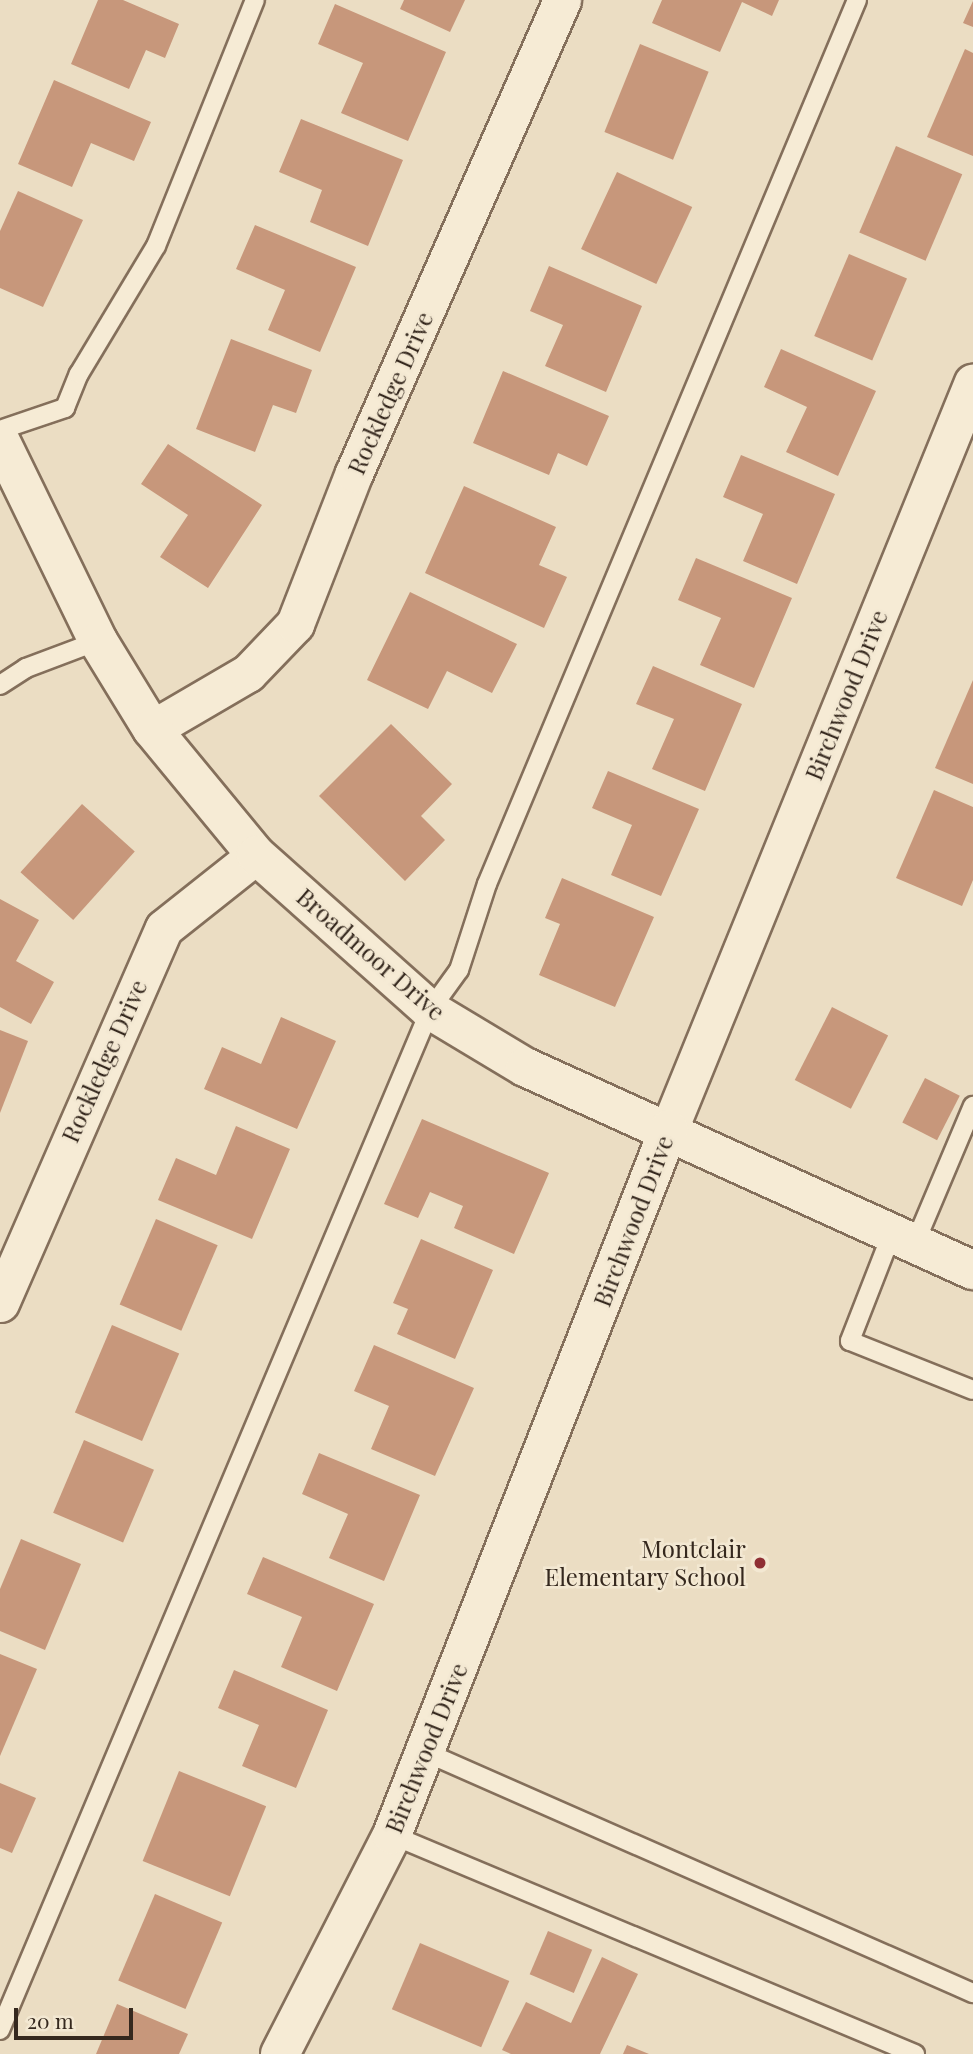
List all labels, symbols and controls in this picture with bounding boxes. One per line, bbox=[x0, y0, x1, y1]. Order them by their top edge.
street label: Rockledge Drive bbox=[341, 307, 439, 479]
street label: Birchwood Drive bbox=[799, 606, 893, 784]
street label: Broadmoor Drive bbox=[291, 882, 451, 1026]
street label: Rockledge Drive bbox=[55, 975, 153, 1147]
street label: Birchwood Drive bbox=[587, 1131, 679, 1311]
place label: Montclair Elementary School bbox=[544, 1535, 746, 1591]
marker: Montclair Elementary School bbox=[752, 1555, 768, 1571]
street label: Birchwood Drive bbox=[379, 1659, 473, 1837]
scale bar bbox=[18, 1994, 136, 2038]
text: 20 m bbox=[27, 2006, 74, 2034]

